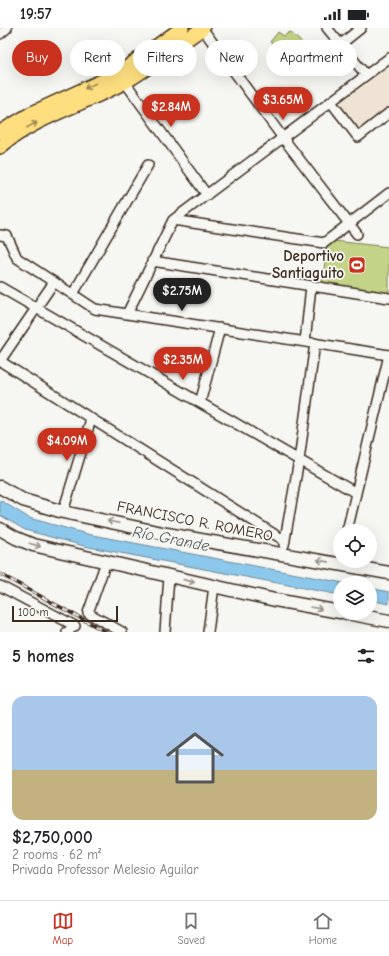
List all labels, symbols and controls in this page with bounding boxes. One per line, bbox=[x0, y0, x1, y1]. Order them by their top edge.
text: 19:57 bbox=[20, 5, 52, 23]
chip: Buy bbox=[12, 40, 62, 76]
chip: Rent bbox=[70, 40, 125, 76]
chip: Filters bbox=[133, 40, 197, 76]
chip: New bbox=[205, 40, 258, 76]
chip: Apartment bbox=[266, 40, 357, 76]
one-way arrow bbox=[85, 83, 97, 90]
pin: $3.65M bbox=[250, 87, 316, 121]
text: $3.65M bbox=[263, 92, 303, 107]
pin: $2.84M bbox=[138, 94, 204, 128]
text: $2.84M bbox=[151, 99, 191, 114]
one-way arrow bbox=[26, 120, 38, 128]
place label: Deportivo Santiaguito bbox=[272, 247, 344, 282]
sports icon: Deportivo Santiaguito bbox=[347, 255, 367, 275]
pin: $2.75M bbox=[149, 278, 215, 312]
text: $2.75M bbox=[162, 283, 202, 298]
pin: $2.35M bbox=[150, 347, 216, 381]
text: $2.35M bbox=[163, 352, 203, 367]
pin: $4.09M bbox=[34, 428, 100, 462]
text: $4.09M bbox=[47, 433, 88, 448]
street label: FRANCISCO R. ROMERO bbox=[116, 497, 274, 545]
one-way arrow bbox=[106, 518, 119, 526]
water label: Río Grande bbox=[131, 523, 211, 555]
map controls bbox=[333, 524, 377, 620]
button: locate bbox=[333, 524, 377, 568]
one-way arrow bbox=[28, 542, 41, 549]
one-way arrow bbox=[317, 557, 330, 565]
button: layers bbox=[333, 576, 377, 620]
one-way arrow bbox=[182, 577, 195, 585]
scale bar bbox=[12, 604, 118, 623]
one-way arrow bbox=[309, 604, 322, 612]
text: 100 m bbox=[18, 606, 49, 619]
icon: filters bbox=[355, 645, 377, 667]
text: 5 homes bbox=[12, 647, 74, 666]
icon: home bbox=[159, 722, 231, 794]
text: $2,750,000 bbox=[12, 828, 93, 847]
text: 2 rooms · 62 m² bbox=[12, 847, 101, 862]
text: Privada Professor Melesio Aguilar bbox=[12, 862, 198, 877]
tab: Map bbox=[52, 910, 74, 947]
tab: Saved bbox=[178, 910, 205, 947]
tab: Home bbox=[309, 910, 337, 947]

